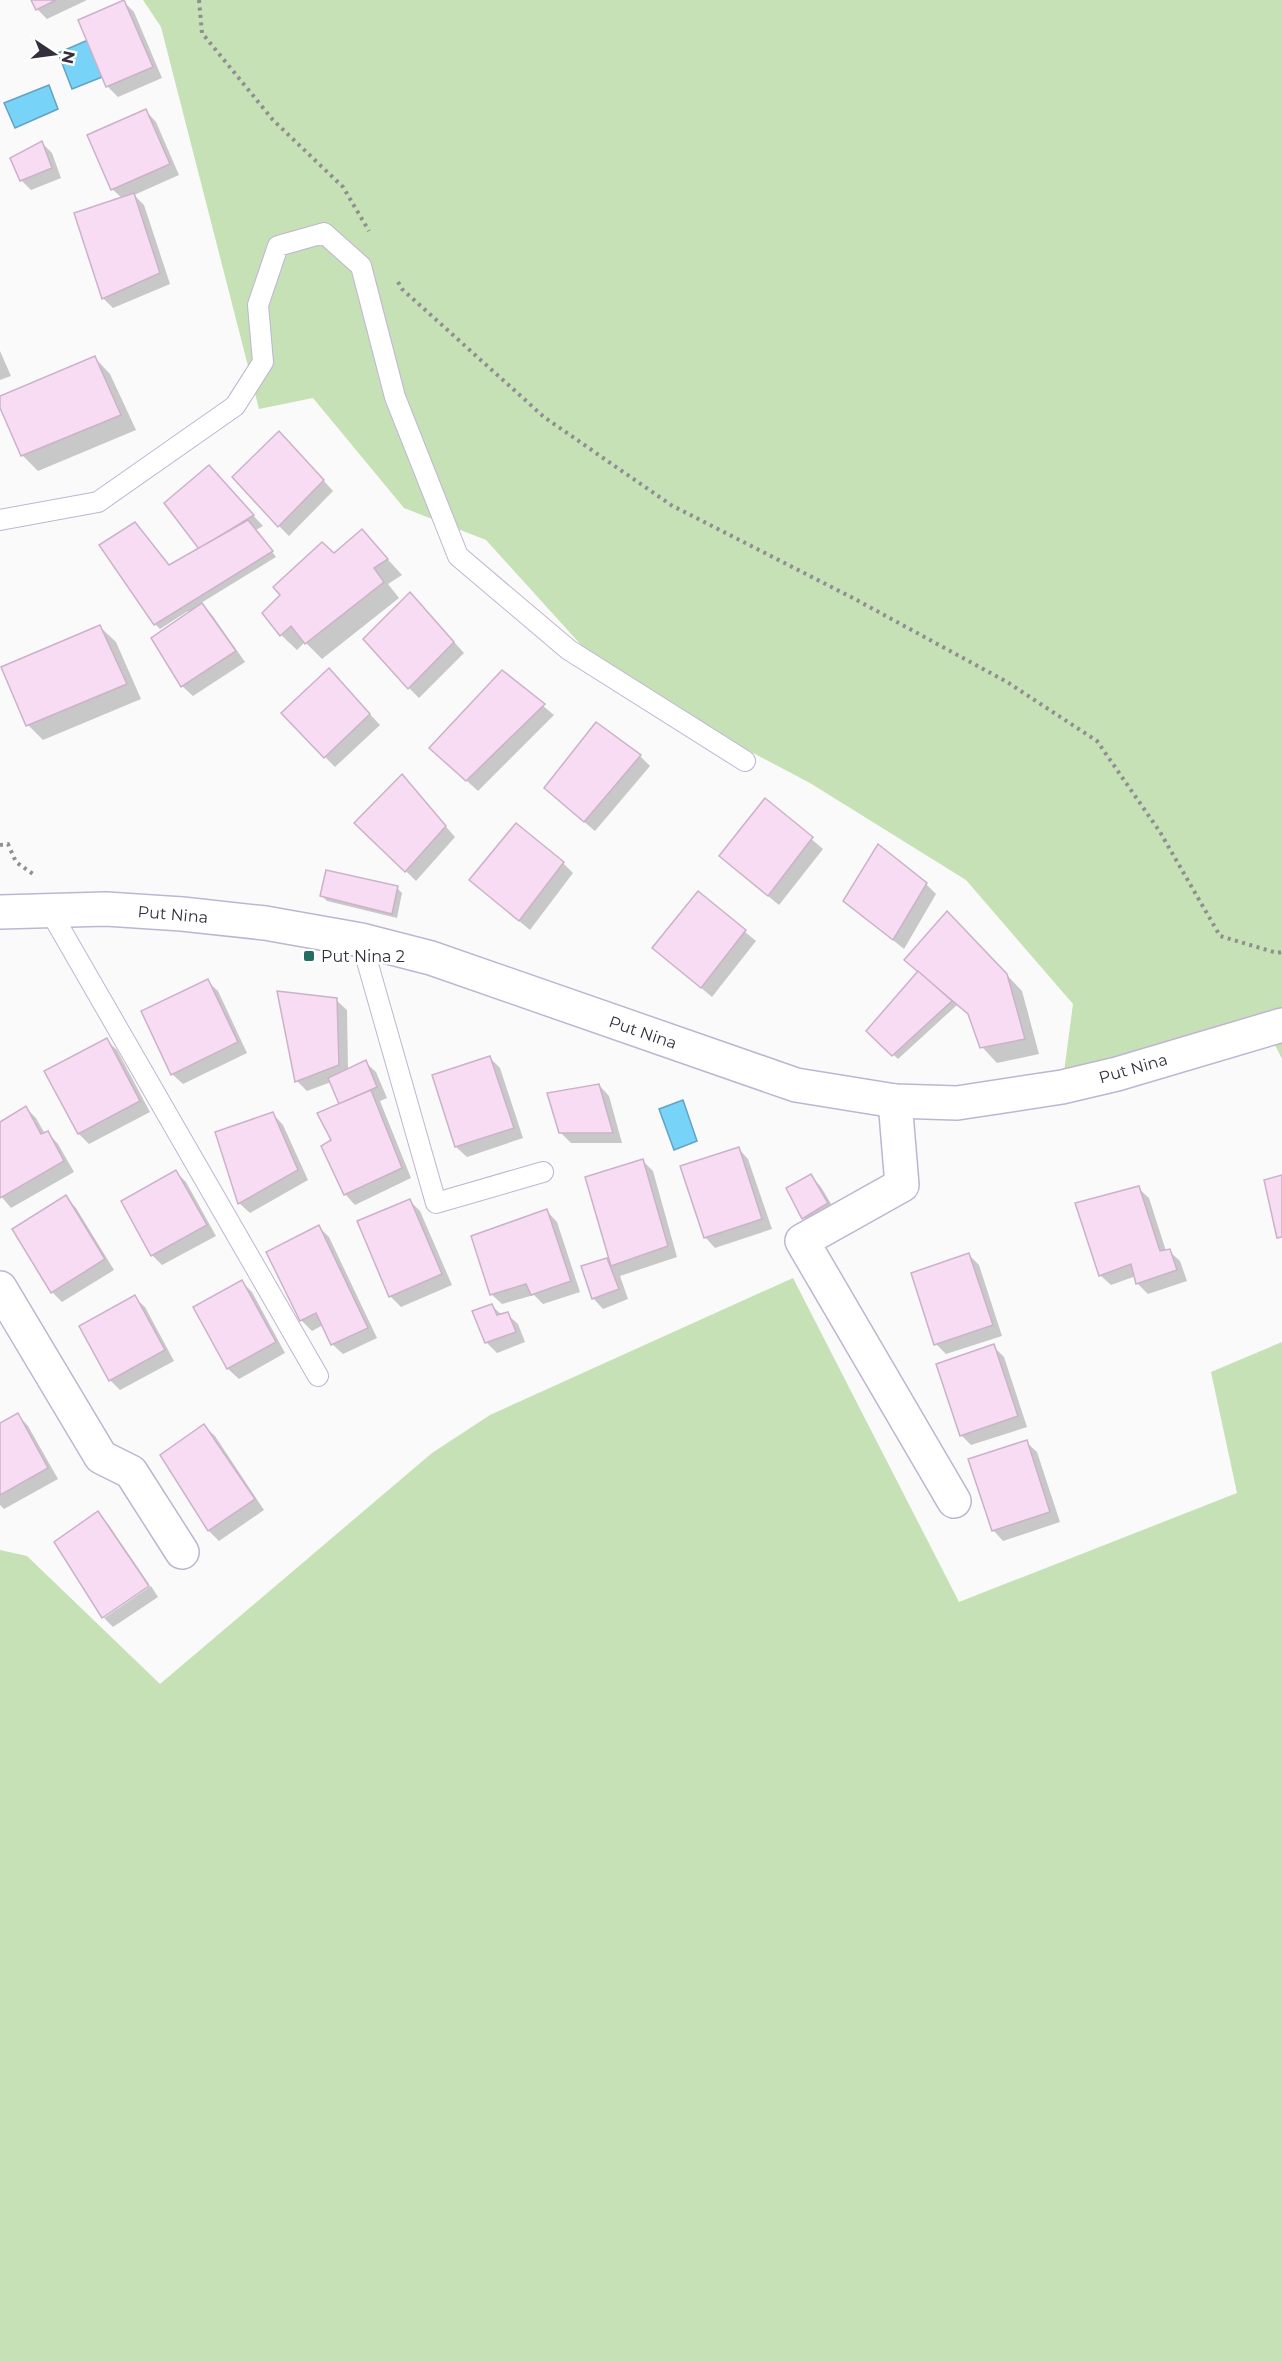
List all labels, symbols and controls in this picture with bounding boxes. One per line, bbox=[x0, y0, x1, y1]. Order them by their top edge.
north arrow bbox=[24, 24, 84, 84]
text: N bbox=[57, 49, 79, 66]
street label: Put Nina bbox=[137, 902, 209, 927]
place label: Put Nina 2 bbox=[321, 947, 405, 966]
marker: Put Nina 2 bbox=[302, 949, 316, 963]
street label: Put Nina bbox=[606, 1012, 679, 1053]
street label: Put Nina bbox=[1097, 1050, 1170, 1087]

